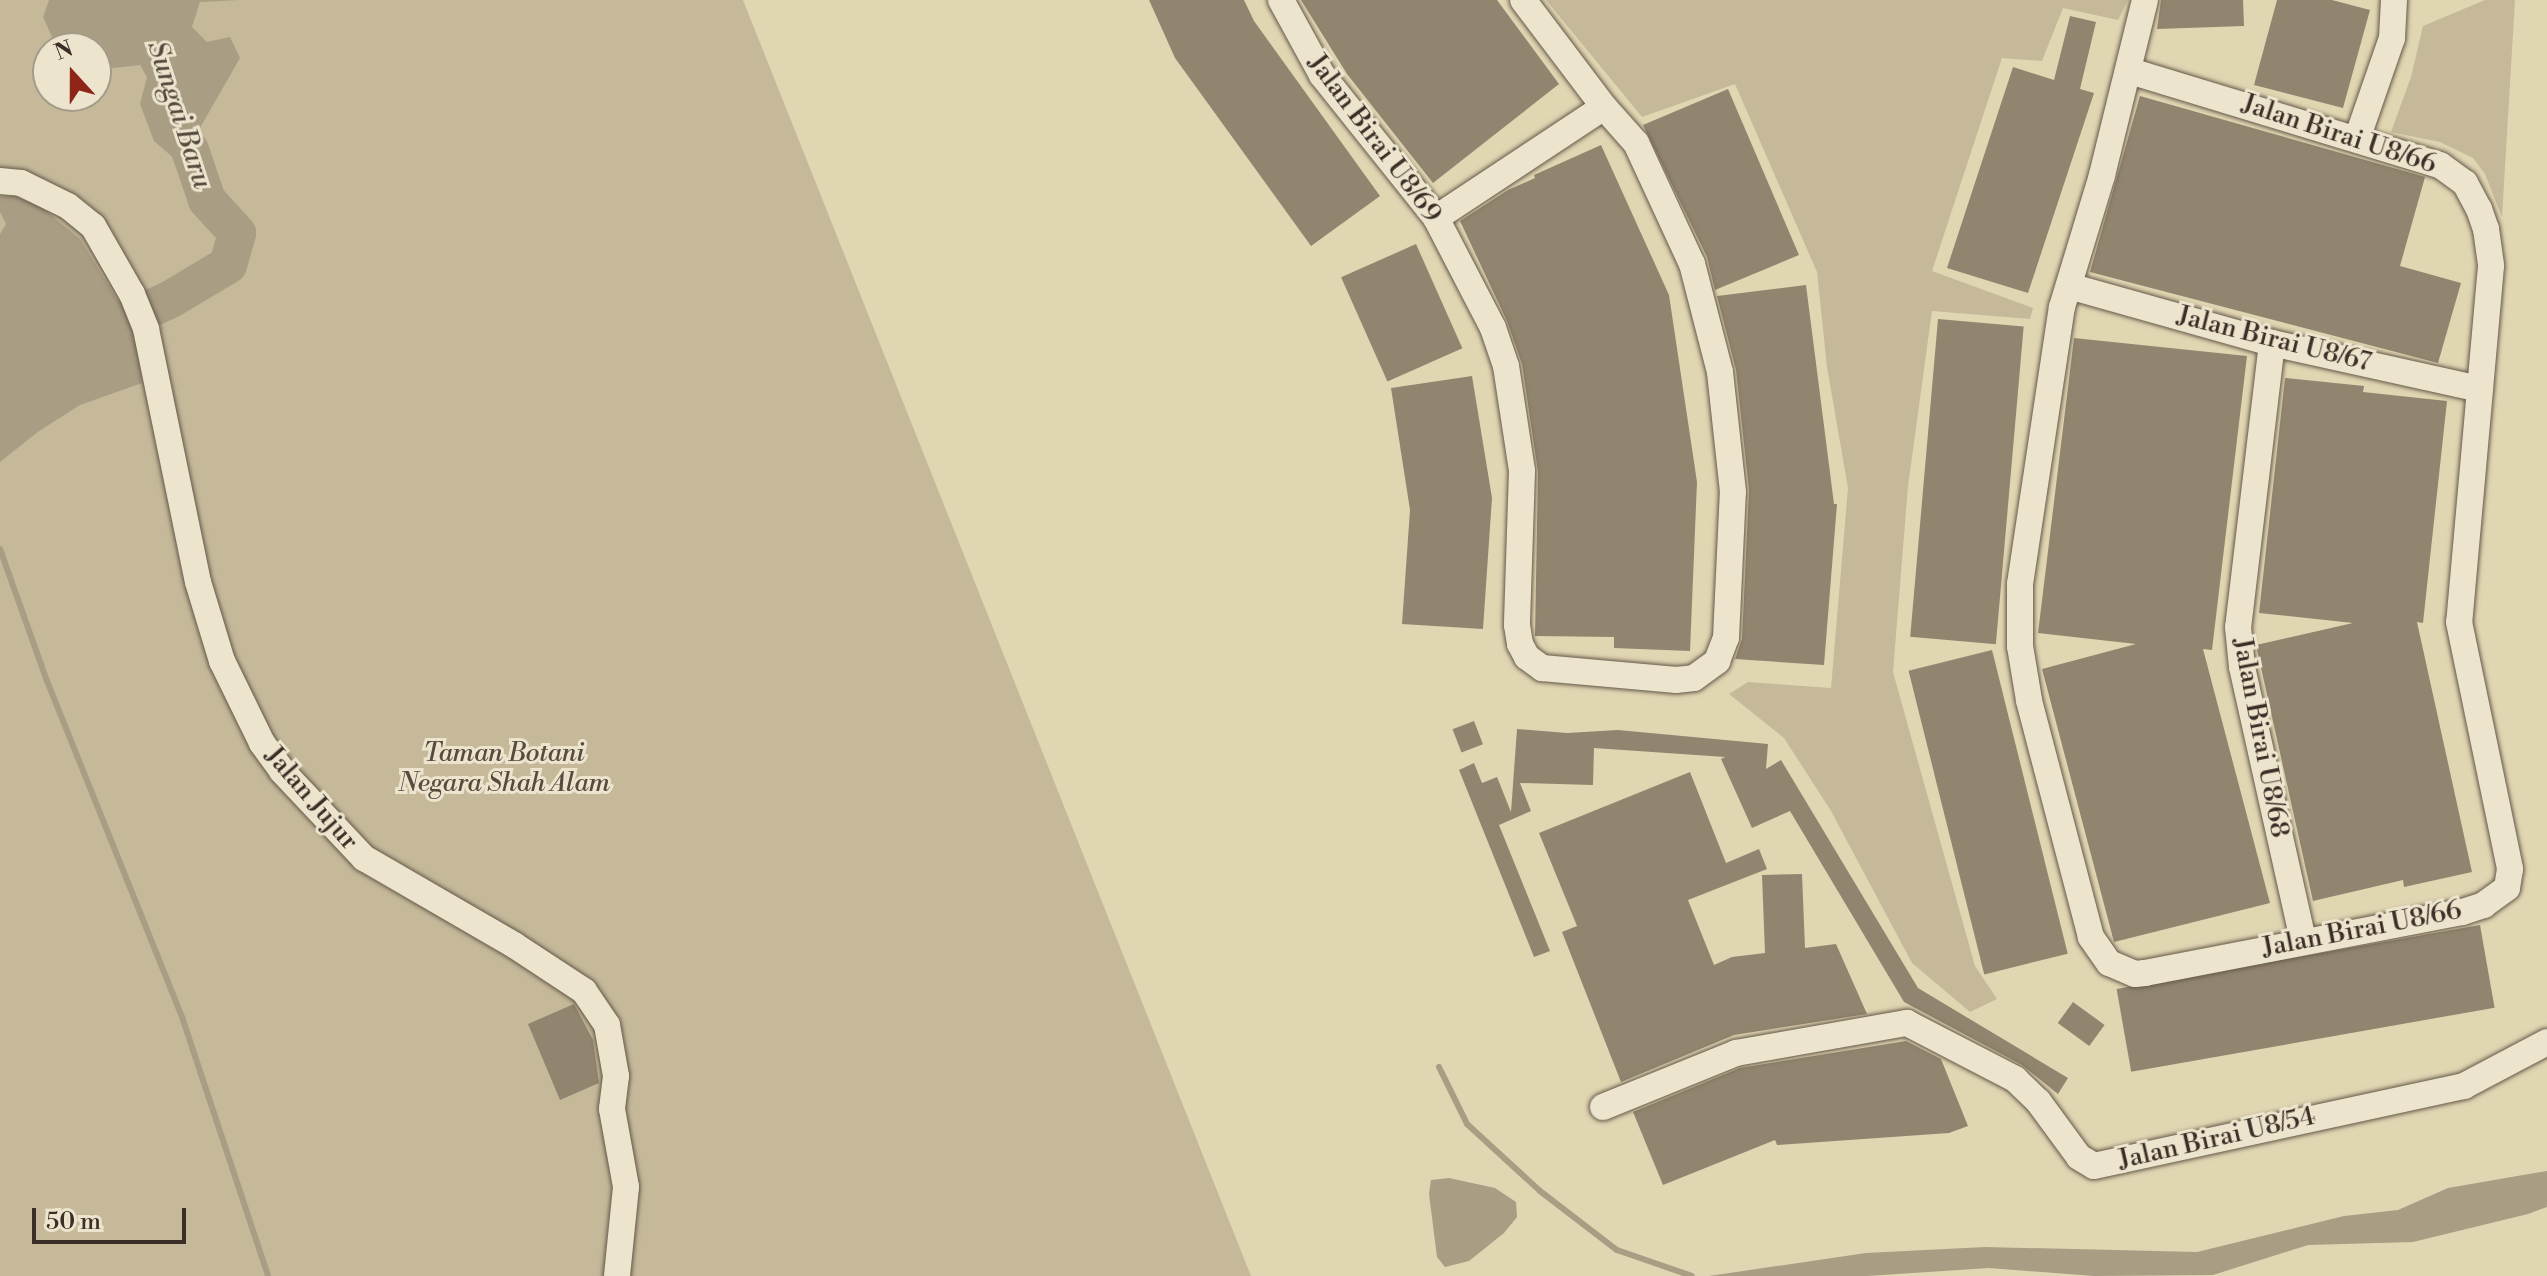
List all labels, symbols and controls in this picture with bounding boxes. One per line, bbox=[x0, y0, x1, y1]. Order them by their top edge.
north arrow bbox=[32, 32, 112, 112]
text: N bbox=[51, 35, 77, 67]
water label: Sungai Baru bbox=[139, 37, 219, 193]
street label: Jalan Birai U8/69 bbox=[1301, 49, 1447, 229]
street label: Jalan Birai U8/66 bbox=[2238, 89, 2440, 181]
street label: Jalan Birai U8/67 bbox=[2174, 301, 2374, 379]
street label: Jalan Birai U8/68 bbox=[2225, 636, 2295, 840]
park label: Taman Botani Negara Shah Alam bbox=[398, 738, 610, 800]
street label: Jalan Jujur bbox=[258, 741, 364, 857]
street label: Jalan Birai U8/66 bbox=[2260, 895, 2464, 965]
street label: Jalan Birai U8/54 bbox=[2115, 1101, 2319, 1177]
scale bar bbox=[36, 1192, 190, 1242]
text: 50 m bbox=[46, 1207, 101, 1237]

